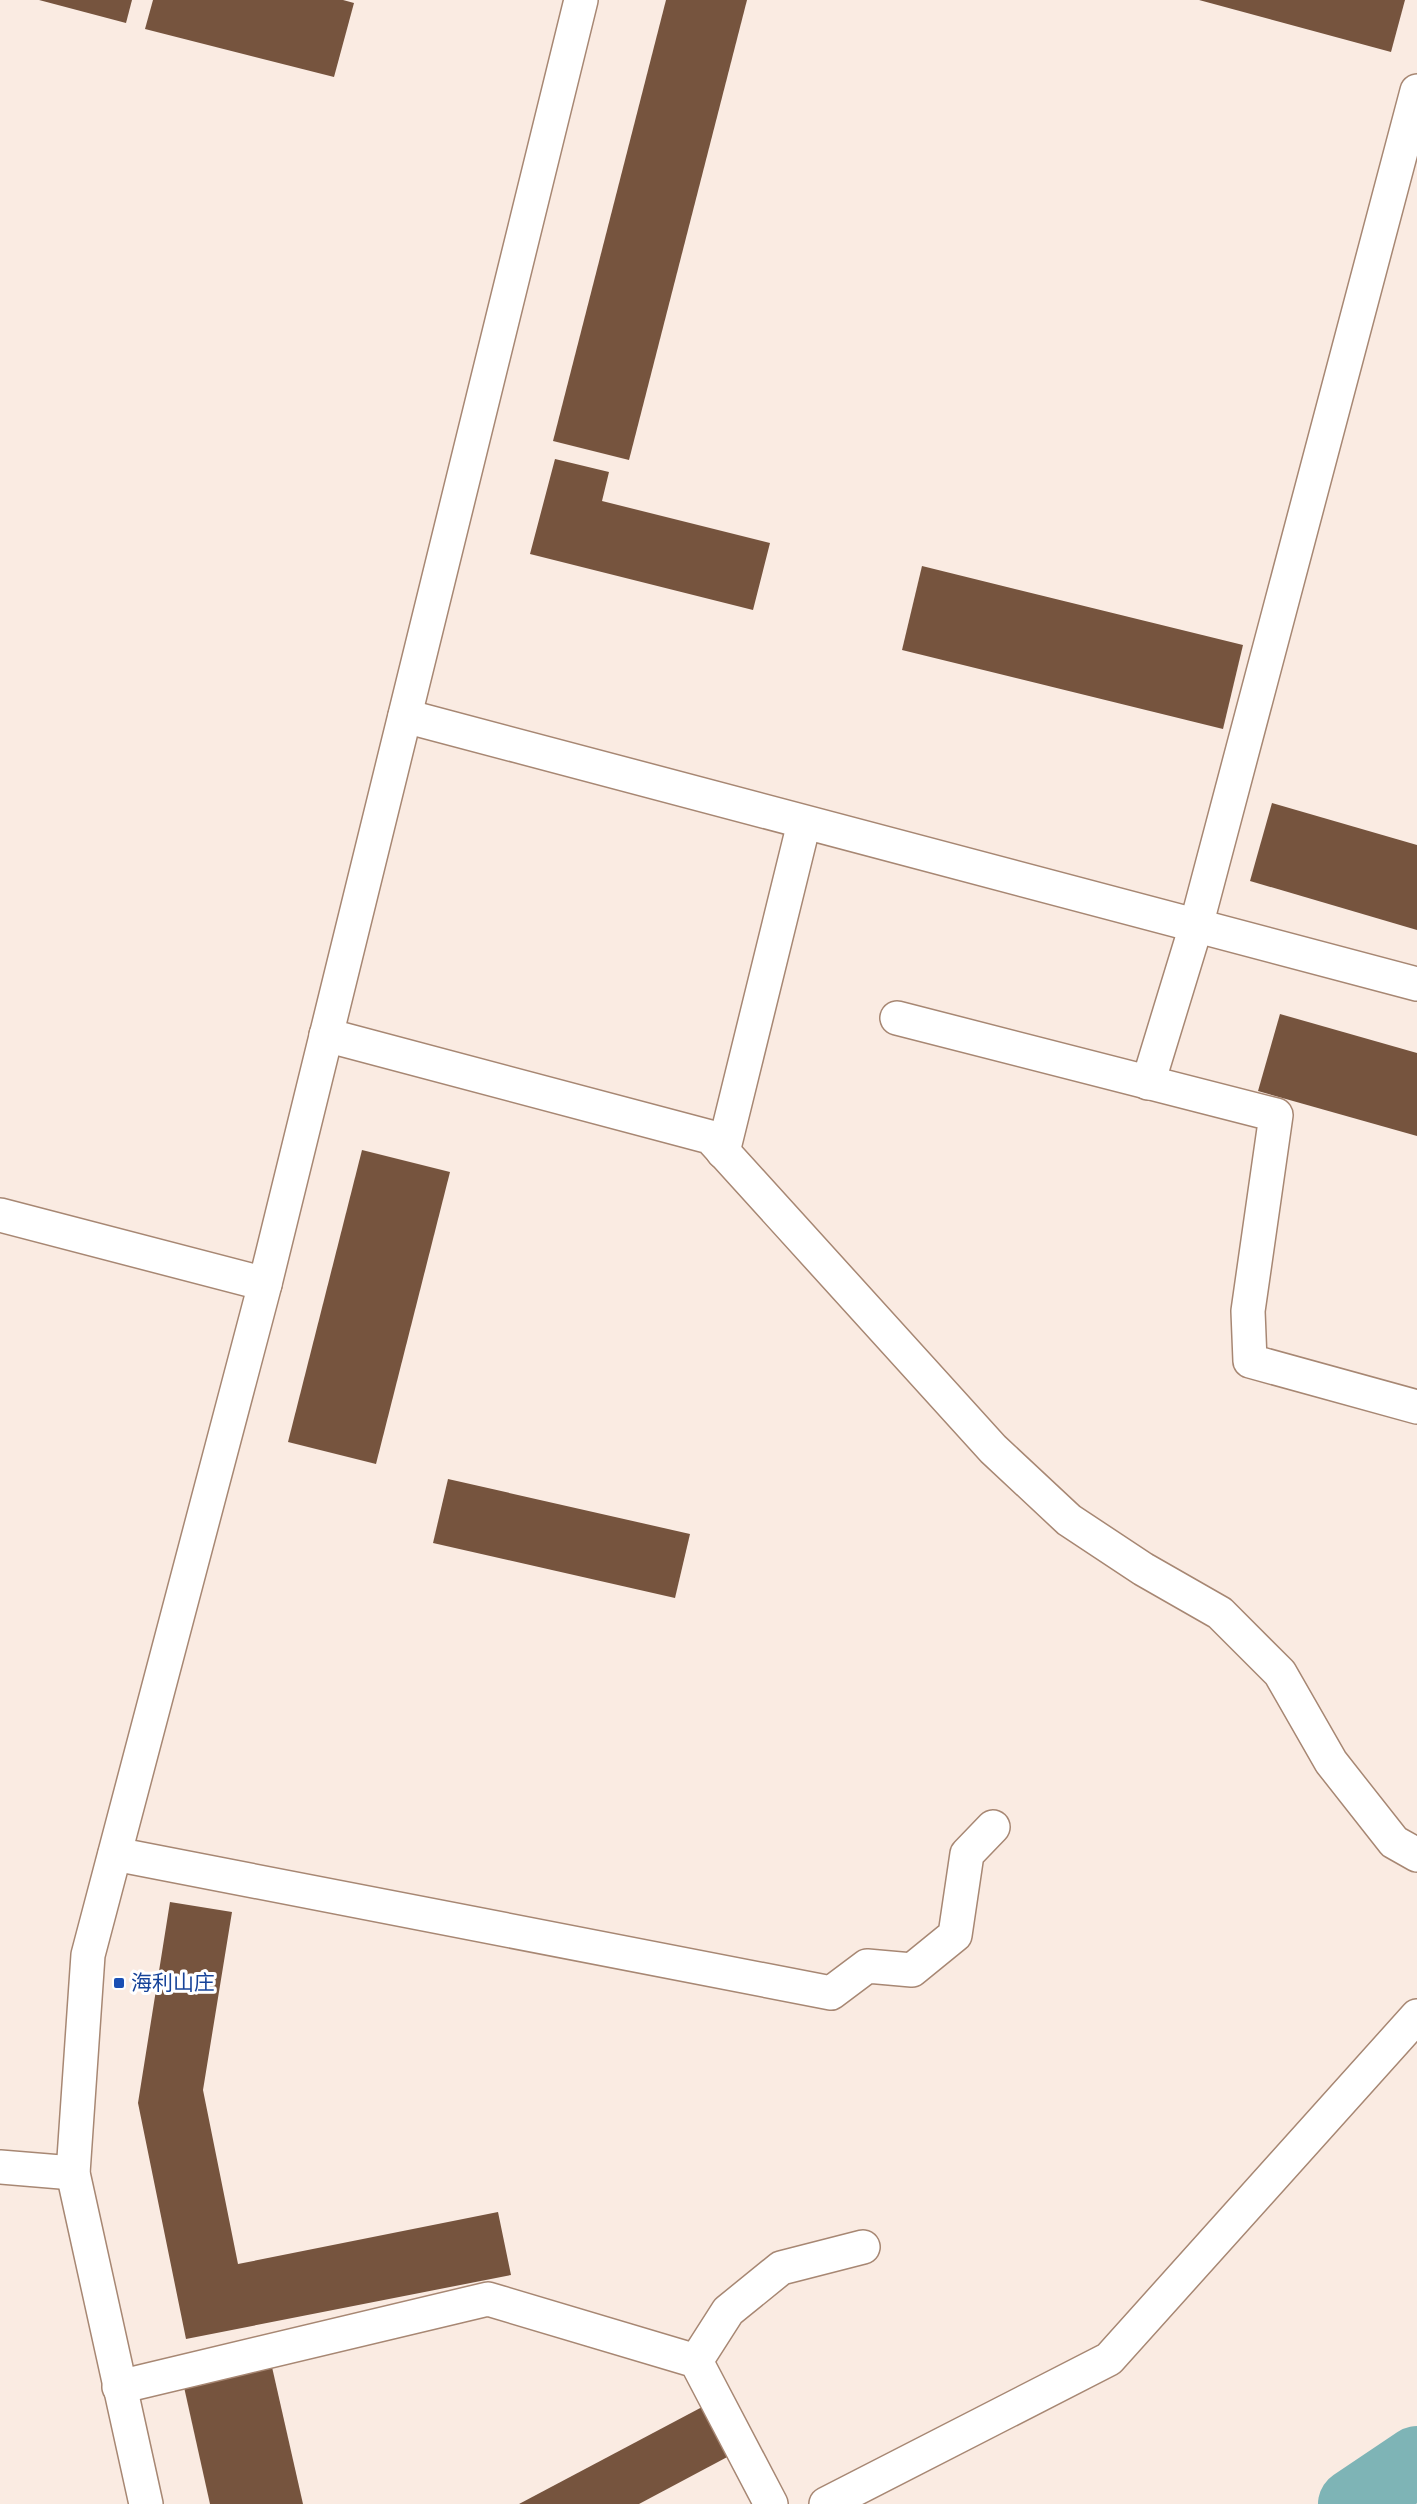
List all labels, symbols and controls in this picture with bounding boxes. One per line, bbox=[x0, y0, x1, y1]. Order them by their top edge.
place label: 海利山庄 bbox=[131, 1969, 215, 1996]
marker: 海利山庄 bbox=[112, 1976, 126, 1990]

